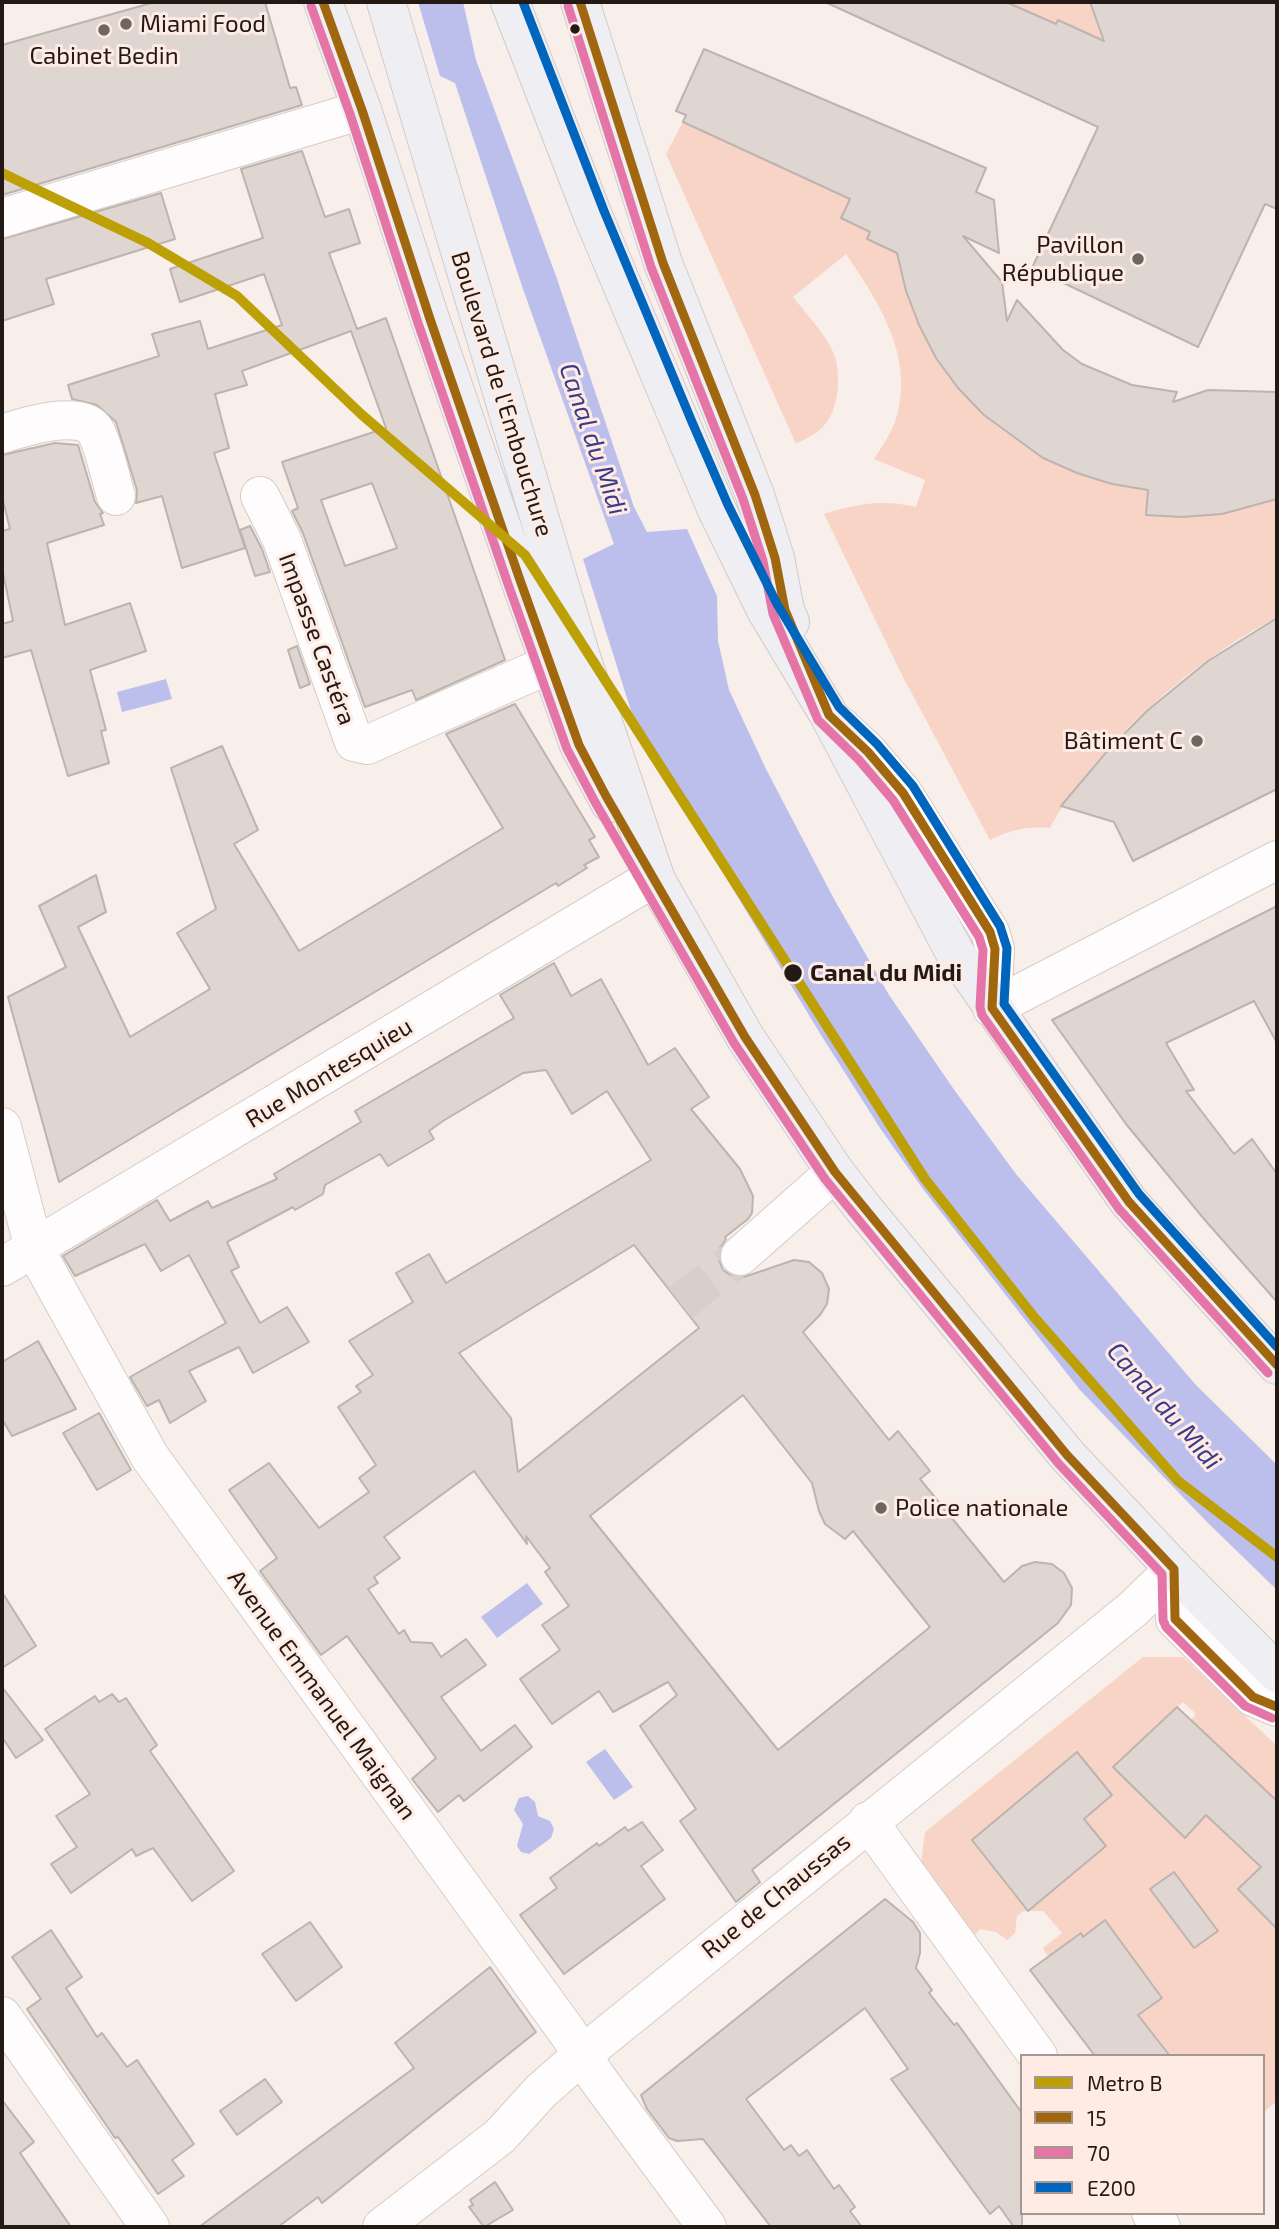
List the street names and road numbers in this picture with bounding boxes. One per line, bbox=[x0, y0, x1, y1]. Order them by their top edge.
street label: Boulevard de l'Embouchure bbox=[445, 248, 559, 540]
street label: Impasse Castéra bbox=[273, 549, 361, 729]
street label: Rue Montesquieu bbox=[240, 1012, 418, 1134]
street label: Avenue Emmanuel Maignan bbox=[222, 1564, 422, 1826]
street label: Rue de Chaussas bbox=[696, 1827, 856, 1965]

